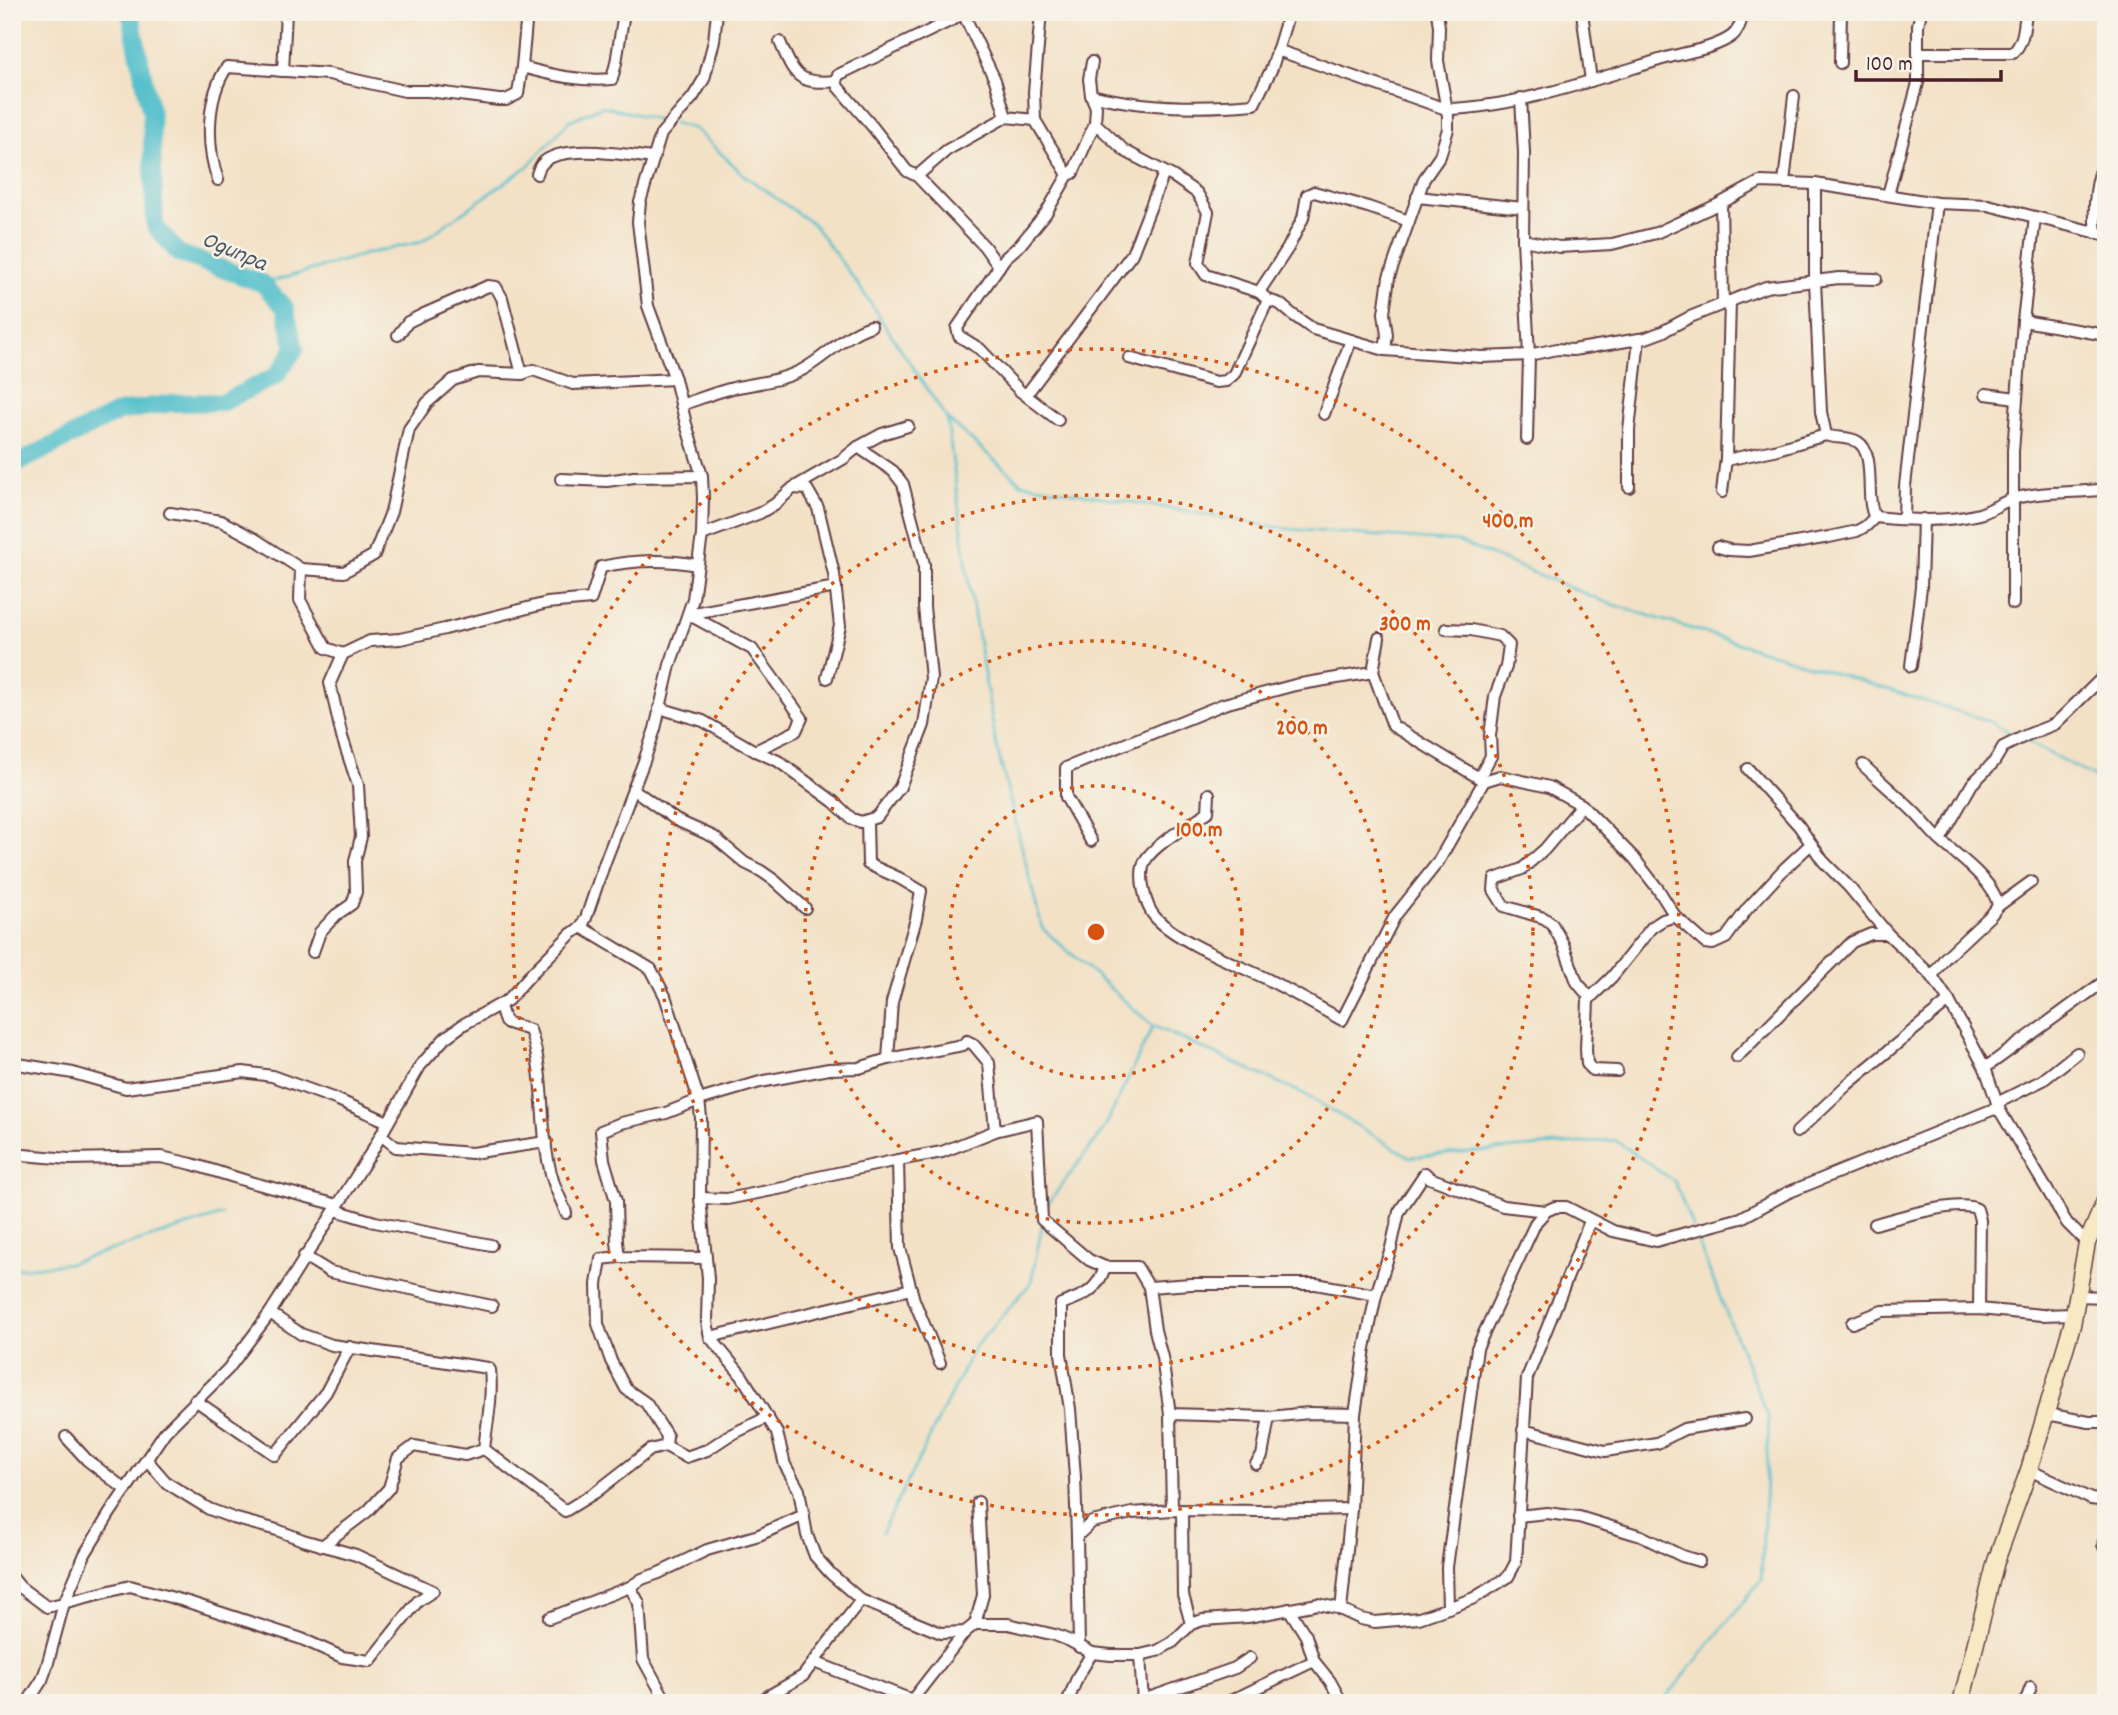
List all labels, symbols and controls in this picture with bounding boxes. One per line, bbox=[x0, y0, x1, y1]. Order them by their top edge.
scale bar bbox=[1856, 38, 2001, 82]
text: 100 m bbox=[1866, 51, 1913, 81]
water label: Ogunpa bbox=[196, 224, 273, 282]
text: 400 m bbox=[1483, 508, 1533, 538]
text: 300 m bbox=[1379, 611, 1431, 641]
text: 200 m bbox=[1276, 715, 1328, 745]
text: 100 m bbox=[1176, 817, 1222, 847]
centre of rings bbox=[1084, 920, 1108, 944]

